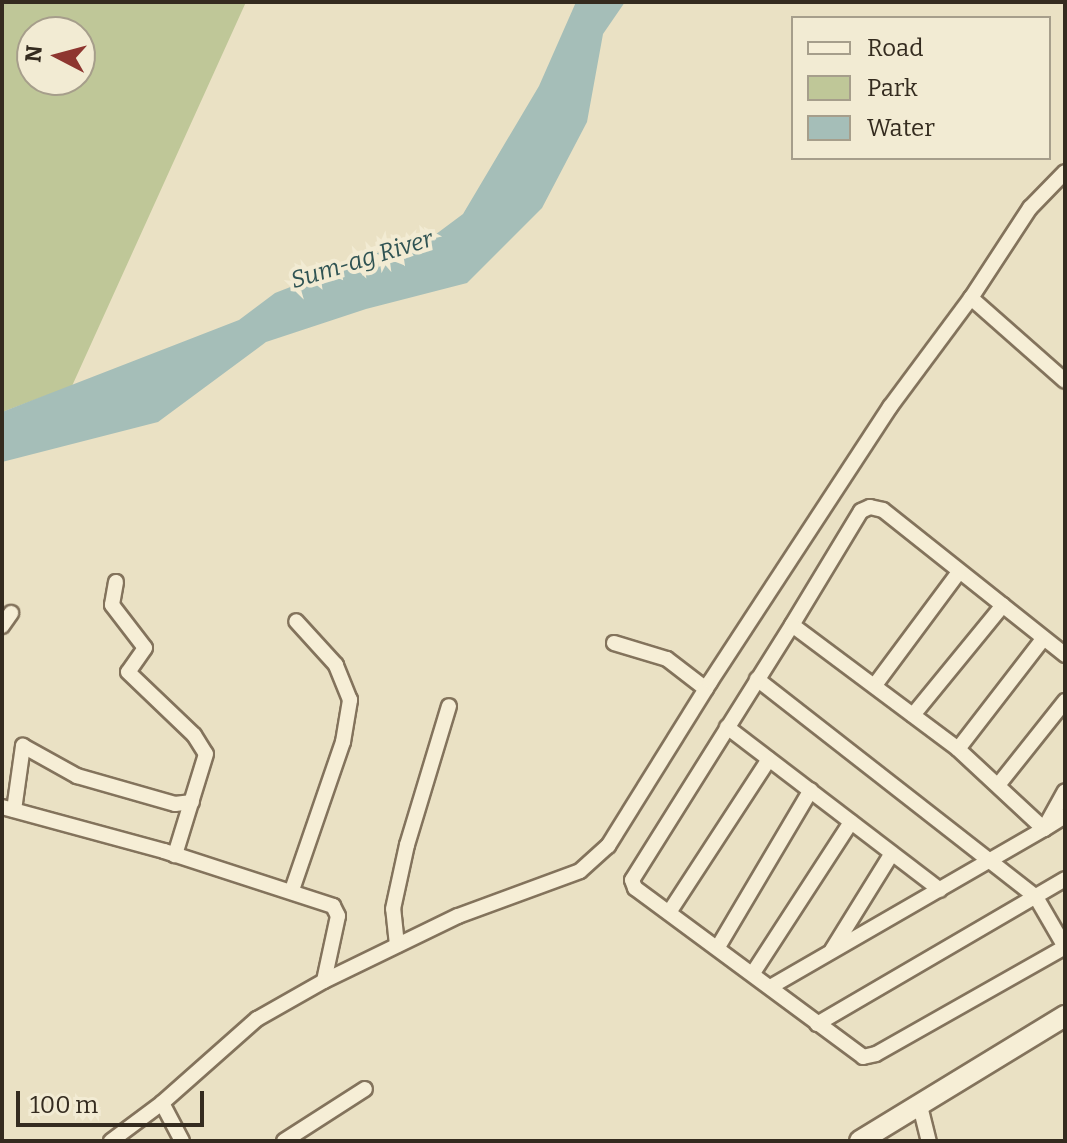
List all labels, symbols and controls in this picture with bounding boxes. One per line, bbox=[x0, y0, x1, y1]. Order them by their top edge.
north arrow bbox=[16, 16, 96, 96]
legend bbox=[791, 16, 1051, 160]
text: Road bbox=[867, 34, 923, 62]
text: N bbox=[19, 44, 48, 64]
text: Park bbox=[867, 74, 918, 102]
text: Water bbox=[867, 114, 935, 142]
water label: Sum-ag River bbox=[288, 225, 436, 295]
scale bar bbox=[20, 1075, 208, 1125]
text: 100 m bbox=[30, 1091, 98, 1119]

